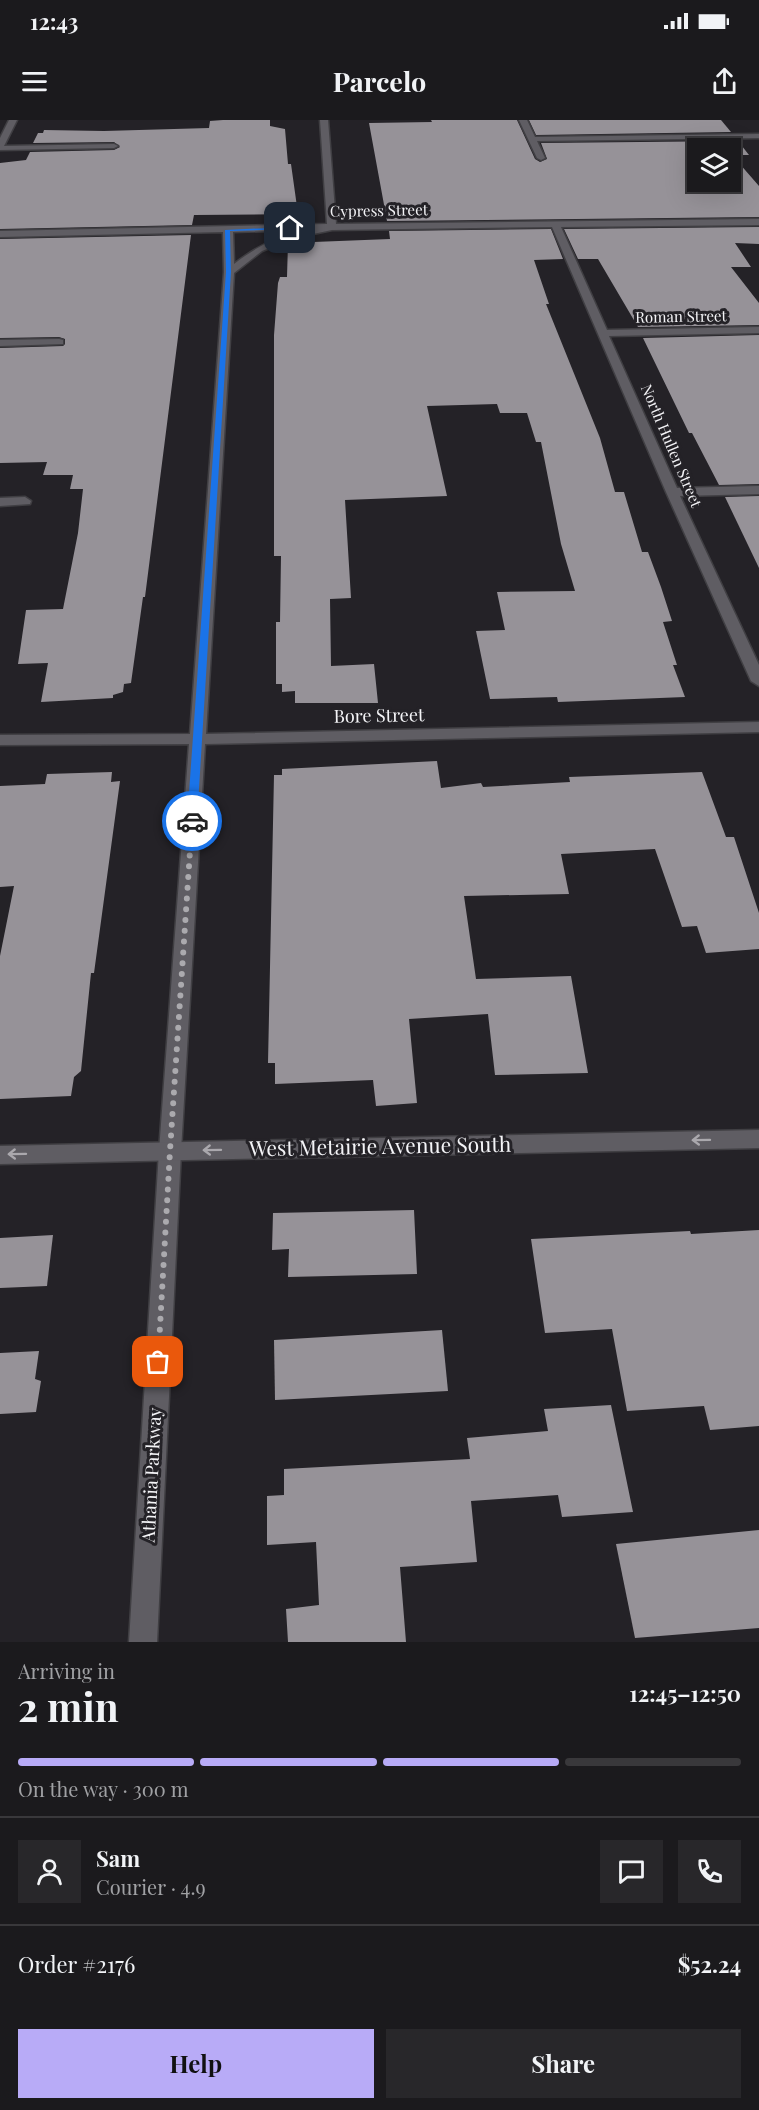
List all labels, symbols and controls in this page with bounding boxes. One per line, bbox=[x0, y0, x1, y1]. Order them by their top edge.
text: 12:43 bbox=[30, 6, 78, 36]
text: Parcelo bbox=[333, 63, 426, 99]
icon: menu bbox=[18, 65, 51, 98]
icon: share bbox=[708, 65, 741, 98]
map controls bbox=[687, 138, 741, 192]
button: layers bbox=[687, 138, 741, 192]
street label: Cypress Street bbox=[330, 199, 429, 221]
pin bbox=[264, 202, 315, 253]
icon: home bbox=[273, 211, 306, 244]
street label: Roman Street bbox=[635, 305, 728, 327]
street label: North Hullen Street bbox=[637, 381, 707, 511]
street label: Bore Street bbox=[333, 702, 425, 728]
courier bbox=[162, 791, 222, 851]
icon: car bbox=[176, 805, 209, 838]
street label: West Metairie Avenue South bbox=[248, 1129, 512, 1161]
one-way arrow bbox=[691, 1134, 711, 1146]
one-way arrow bbox=[202, 1145, 222, 1156]
one-way arrow bbox=[7, 1149, 27, 1160]
pin bbox=[132, 1336, 183, 1387]
icon: bag bbox=[141, 1345, 174, 1378]
street label: Athania Parkway bbox=[135, 1407, 167, 1544]
text: Arriving in bbox=[18, 1657, 115, 1684]
text: 12:45–12:50 bbox=[629, 1678, 741, 1708]
text: 2 min bbox=[18, 1680, 119, 1732]
text: On the way · 300 m bbox=[18, 1775, 189, 1802]
button: person bbox=[18, 1840, 81, 1903]
button: chat bbox=[600, 1840, 663, 1903]
button: phone bbox=[678, 1840, 741, 1903]
text: Sam bbox=[96, 1843, 140, 1873]
text: Courier · 4.9 bbox=[96, 1873, 206, 1900]
text: Order #2176 bbox=[18, 1949, 135, 1979]
text: $52.24 bbox=[678, 1949, 741, 1979]
button: Help bbox=[18, 2029, 374, 2098]
button: Share bbox=[386, 2029, 741, 2098]

